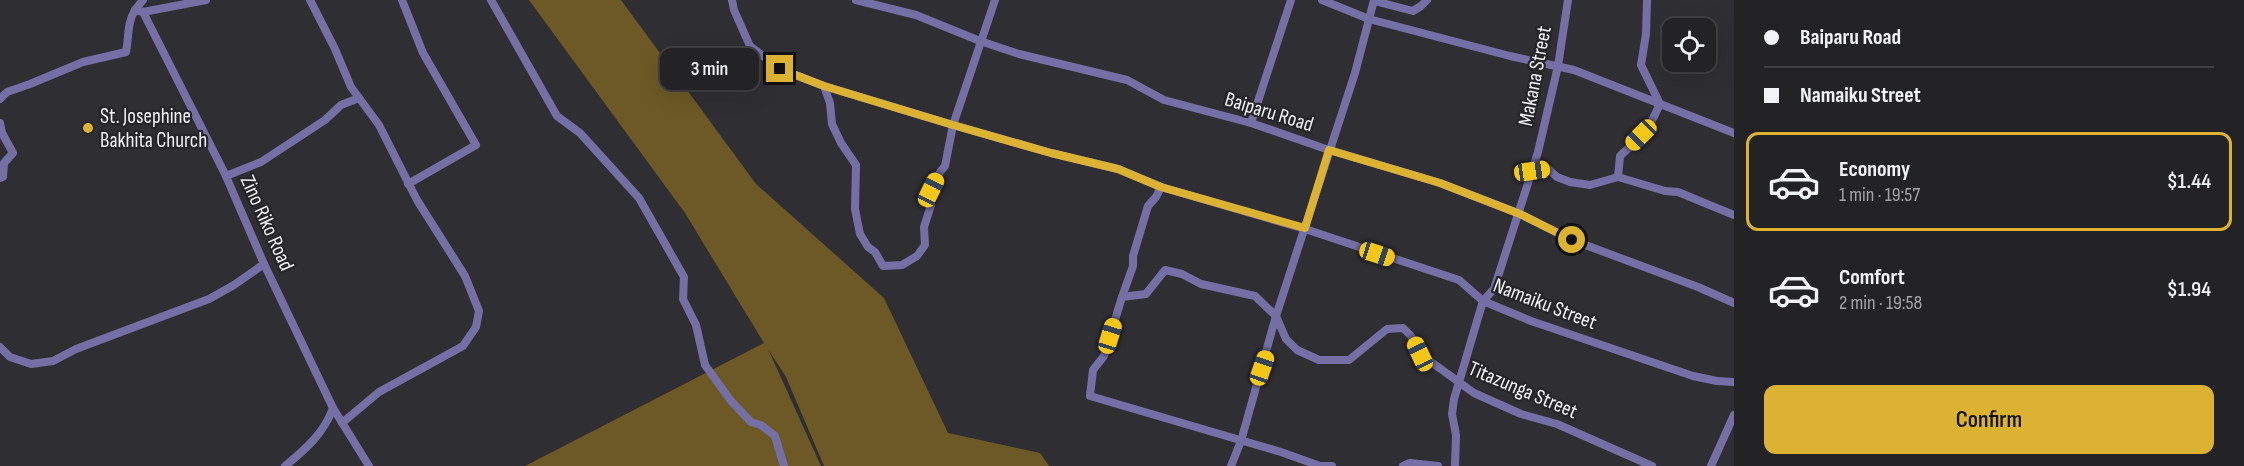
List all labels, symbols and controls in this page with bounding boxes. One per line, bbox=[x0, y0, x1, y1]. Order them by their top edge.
map controls bbox=[1662, 18, 1716, 72]
button: locate bbox=[1662, 18, 1716, 72]
street label: Makana Street bbox=[1513, 24, 1557, 128]
text: Baiparu Road bbox=[1800, 24, 1901, 51]
callout: 3 min bbox=[660, 48, 759, 90]
route end bbox=[766, 55, 793, 82]
text: 3 min bbox=[691, 57, 728, 81]
text: Namaiku Street bbox=[1800, 82, 1921, 109]
street label: Baiparu Road bbox=[1222, 87, 1316, 137]
place label: St. Josephine Bakhita Church bbox=[100, 104, 207, 153]
car bbox=[1622, 116, 1660, 154]
marker: St. Josephine Bakhita Church bbox=[81, 121, 95, 135]
icon: car bbox=[1767, 155, 1821, 209]
text: Economy bbox=[1839, 156, 1910, 183]
car bbox=[1513, 160, 1551, 182]
text: $1.44 bbox=[2167, 168, 2211, 195]
car bbox=[915, 170, 947, 210]
street label: Zino Riko Road bbox=[235, 171, 299, 275]
text: 1 min · 19:57 bbox=[1839, 183, 1920, 207]
route start bbox=[1558, 226, 1585, 253]
car bbox=[1357, 240, 1397, 268]
icon: car bbox=[1767, 263, 1821, 317]
text: Comfort bbox=[1839, 264, 1905, 291]
street label: Namaiku Street bbox=[1490, 273, 1600, 335]
text: $1.94 bbox=[2167, 276, 2211, 303]
text: 2 min · 19:58 bbox=[1839, 291, 1922, 315]
car bbox=[1096, 316, 1124, 356]
car bbox=[1404, 334, 1436, 374]
car bbox=[1248, 348, 1276, 388]
street label: Titazunga Street bbox=[1465, 356, 1581, 424]
button: Confirm bbox=[1764, 385, 2214, 454]

